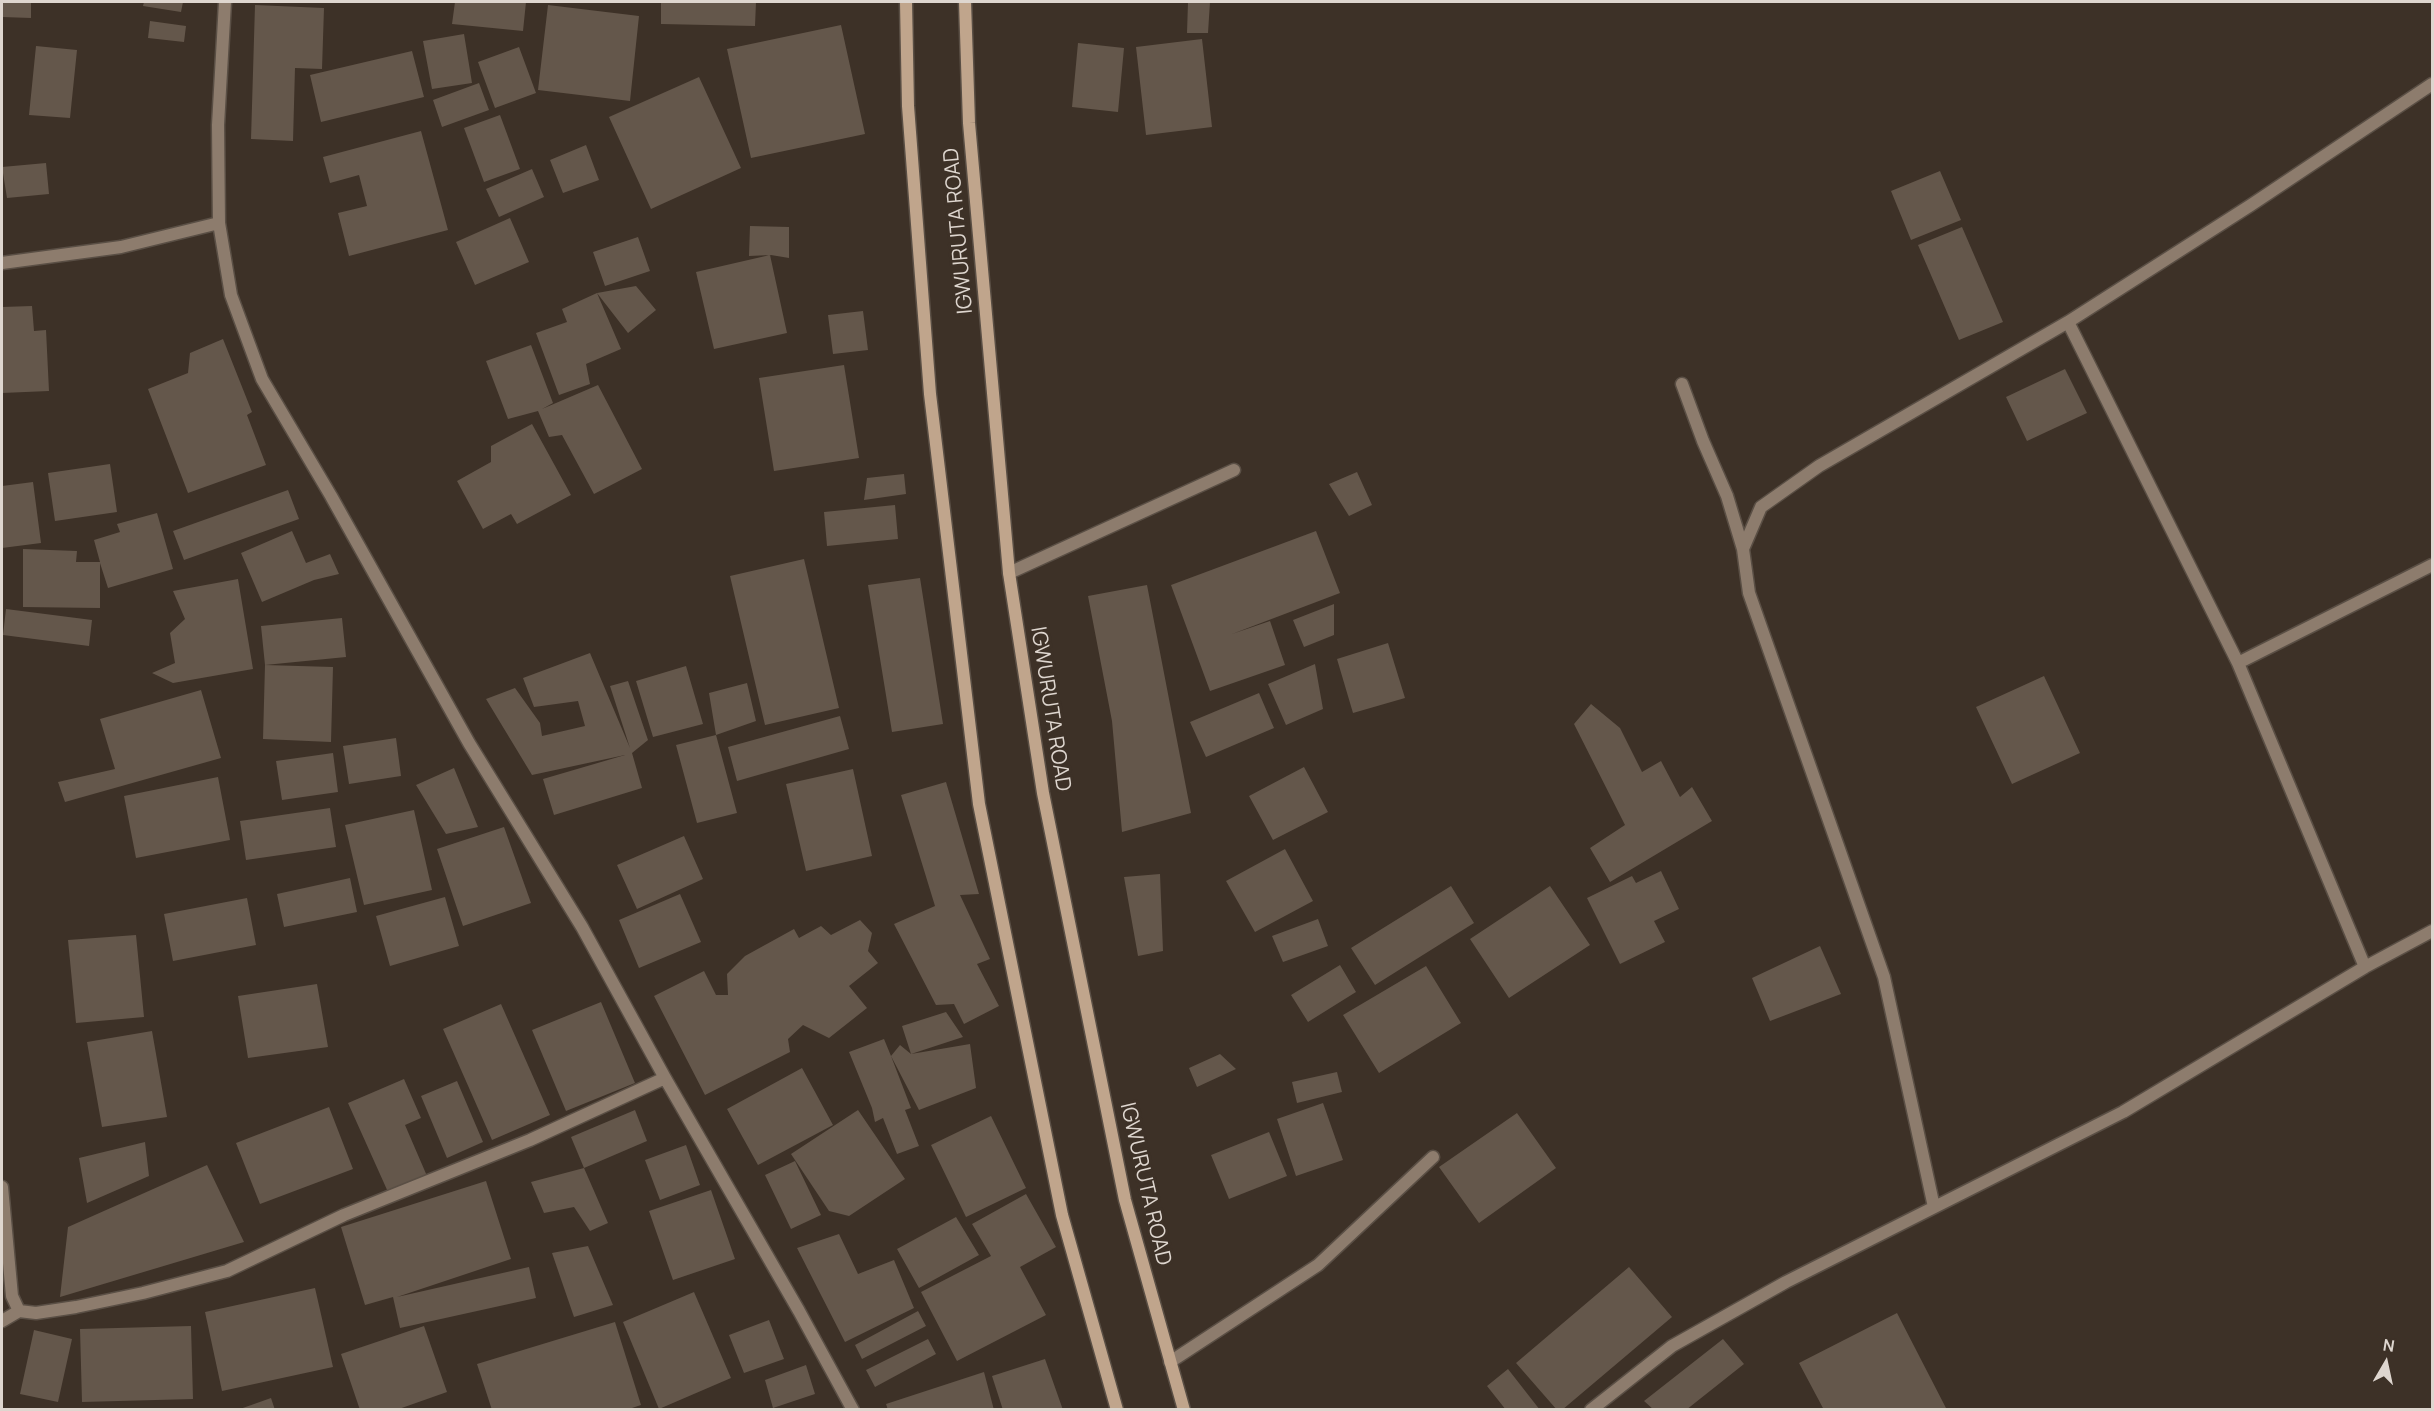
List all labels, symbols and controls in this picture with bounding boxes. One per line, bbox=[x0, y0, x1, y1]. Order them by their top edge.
street label: IGWURUTA ROAD bbox=[939, 147, 979, 315]
street label: IGWURUTA ROAD bbox=[1025, 625, 1075, 793]
street label: IGWURUTA ROAD bbox=[1114, 1100, 1176, 1268]
north arrow bbox=[2356, 1333, 2416, 1393]
text: N bbox=[2381, 1333, 2396, 1357]

